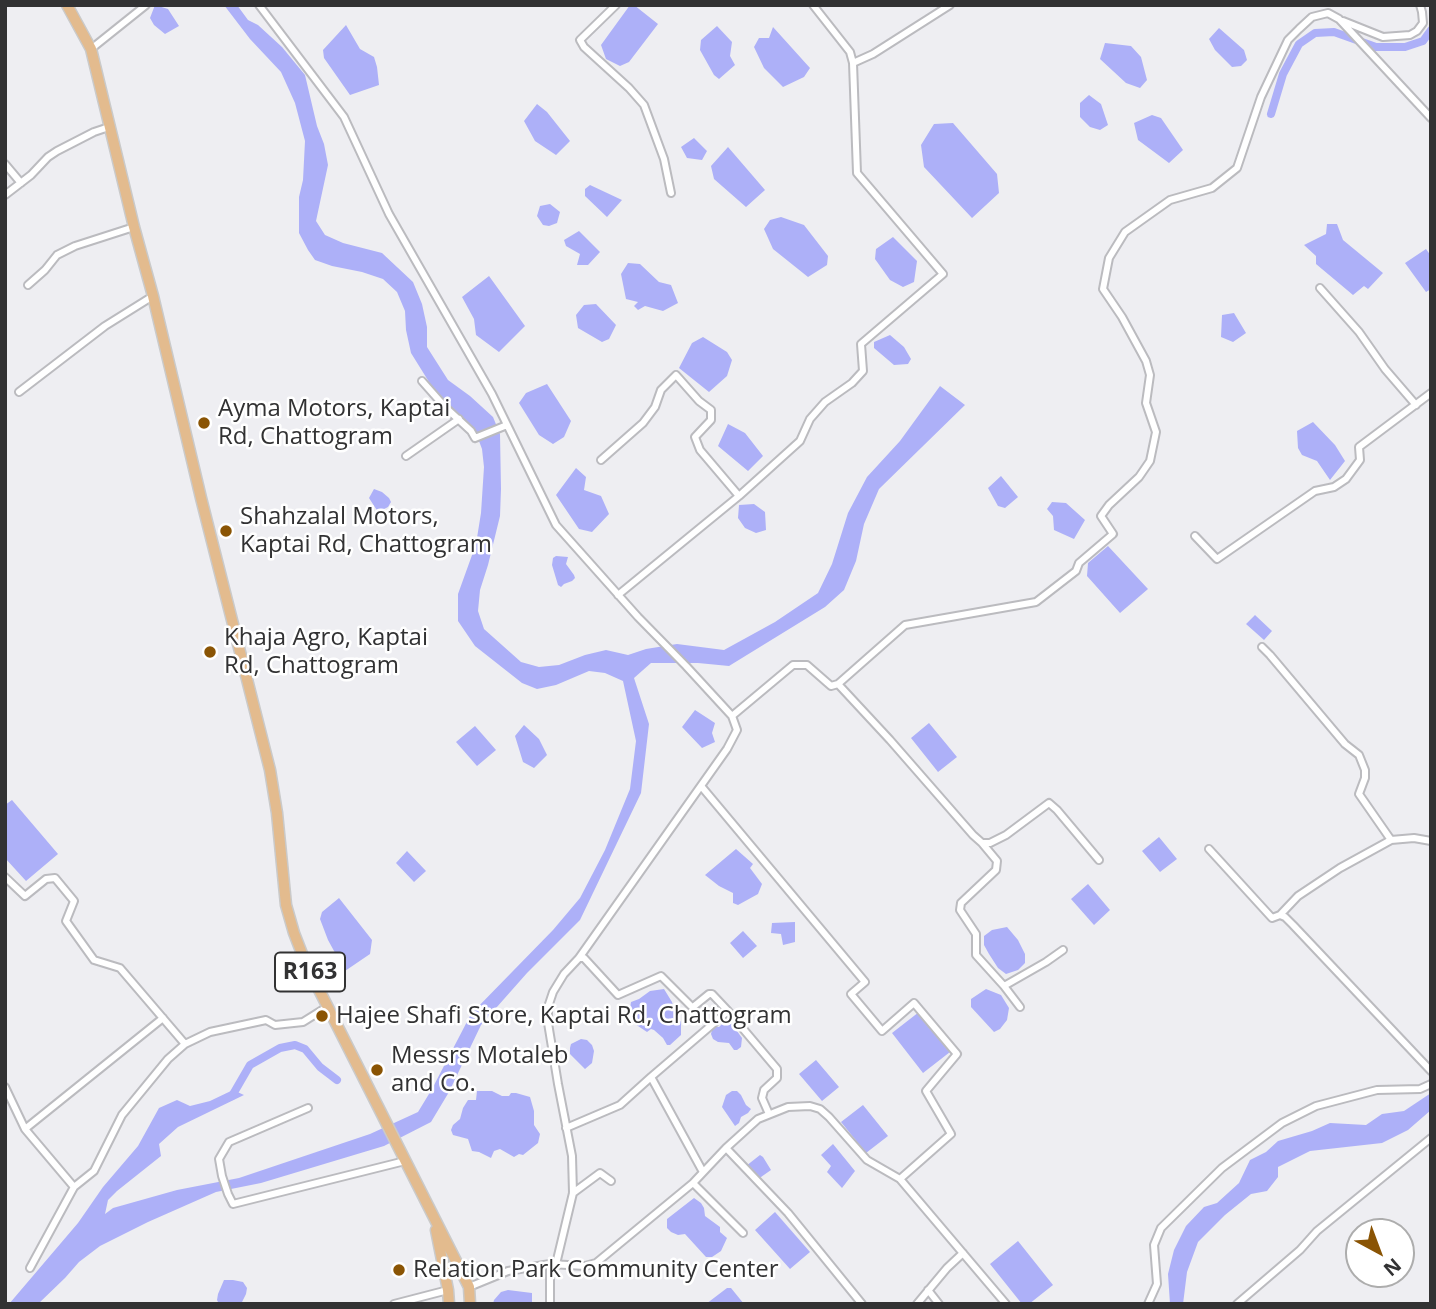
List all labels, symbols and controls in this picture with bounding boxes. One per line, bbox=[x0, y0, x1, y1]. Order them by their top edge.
place label: Ayma Motors, Kaptai Rd, Chattogram bbox=[218, 395, 450, 451]
marker: Ayma Motors, Kaptai Rd, Chattogram bbox=[196, 415, 212, 431]
place label: Shahzalal Motors, Kaptai Rd, Chattogram bbox=[240, 503, 492, 559]
marker: Shahzalal Motors, Kaptai Rd, Chattogram bbox=[218, 523, 234, 539]
place label: Khaja Agro, Kaptai Rd, Chattogram bbox=[224, 624, 428, 680]
marker: Khaja Agro, Kaptai Rd, Chattogram bbox=[202, 644, 218, 660]
road number: R163 bbox=[275, 953, 345, 992]
place label: Hajee Shafi Store, Kaptai Rd, Chattogram bbox=[336, 1002, 792, 1030]
marker: Hajee Shafi Store, Kaptai Rd, Chattogram bbox=[314, 1008, 330, 1024]
place label: Messrs Motaleb and Co. bbox=[391, 1042, 569, 1098]
marker: Messrs Motaleb and Co. bbox=[369, 1062, 385, 1078]
north arrow bbox=[1345, 1218, 1415, 1288]
text: N bbox=[1378, 1252, 1407, 1282]
place label: Relation Park Community Center bbox=[413, 1256, 779, 1284]
marker: Relation Park Community Center bbox=[391, 1262, 407, 1278]

